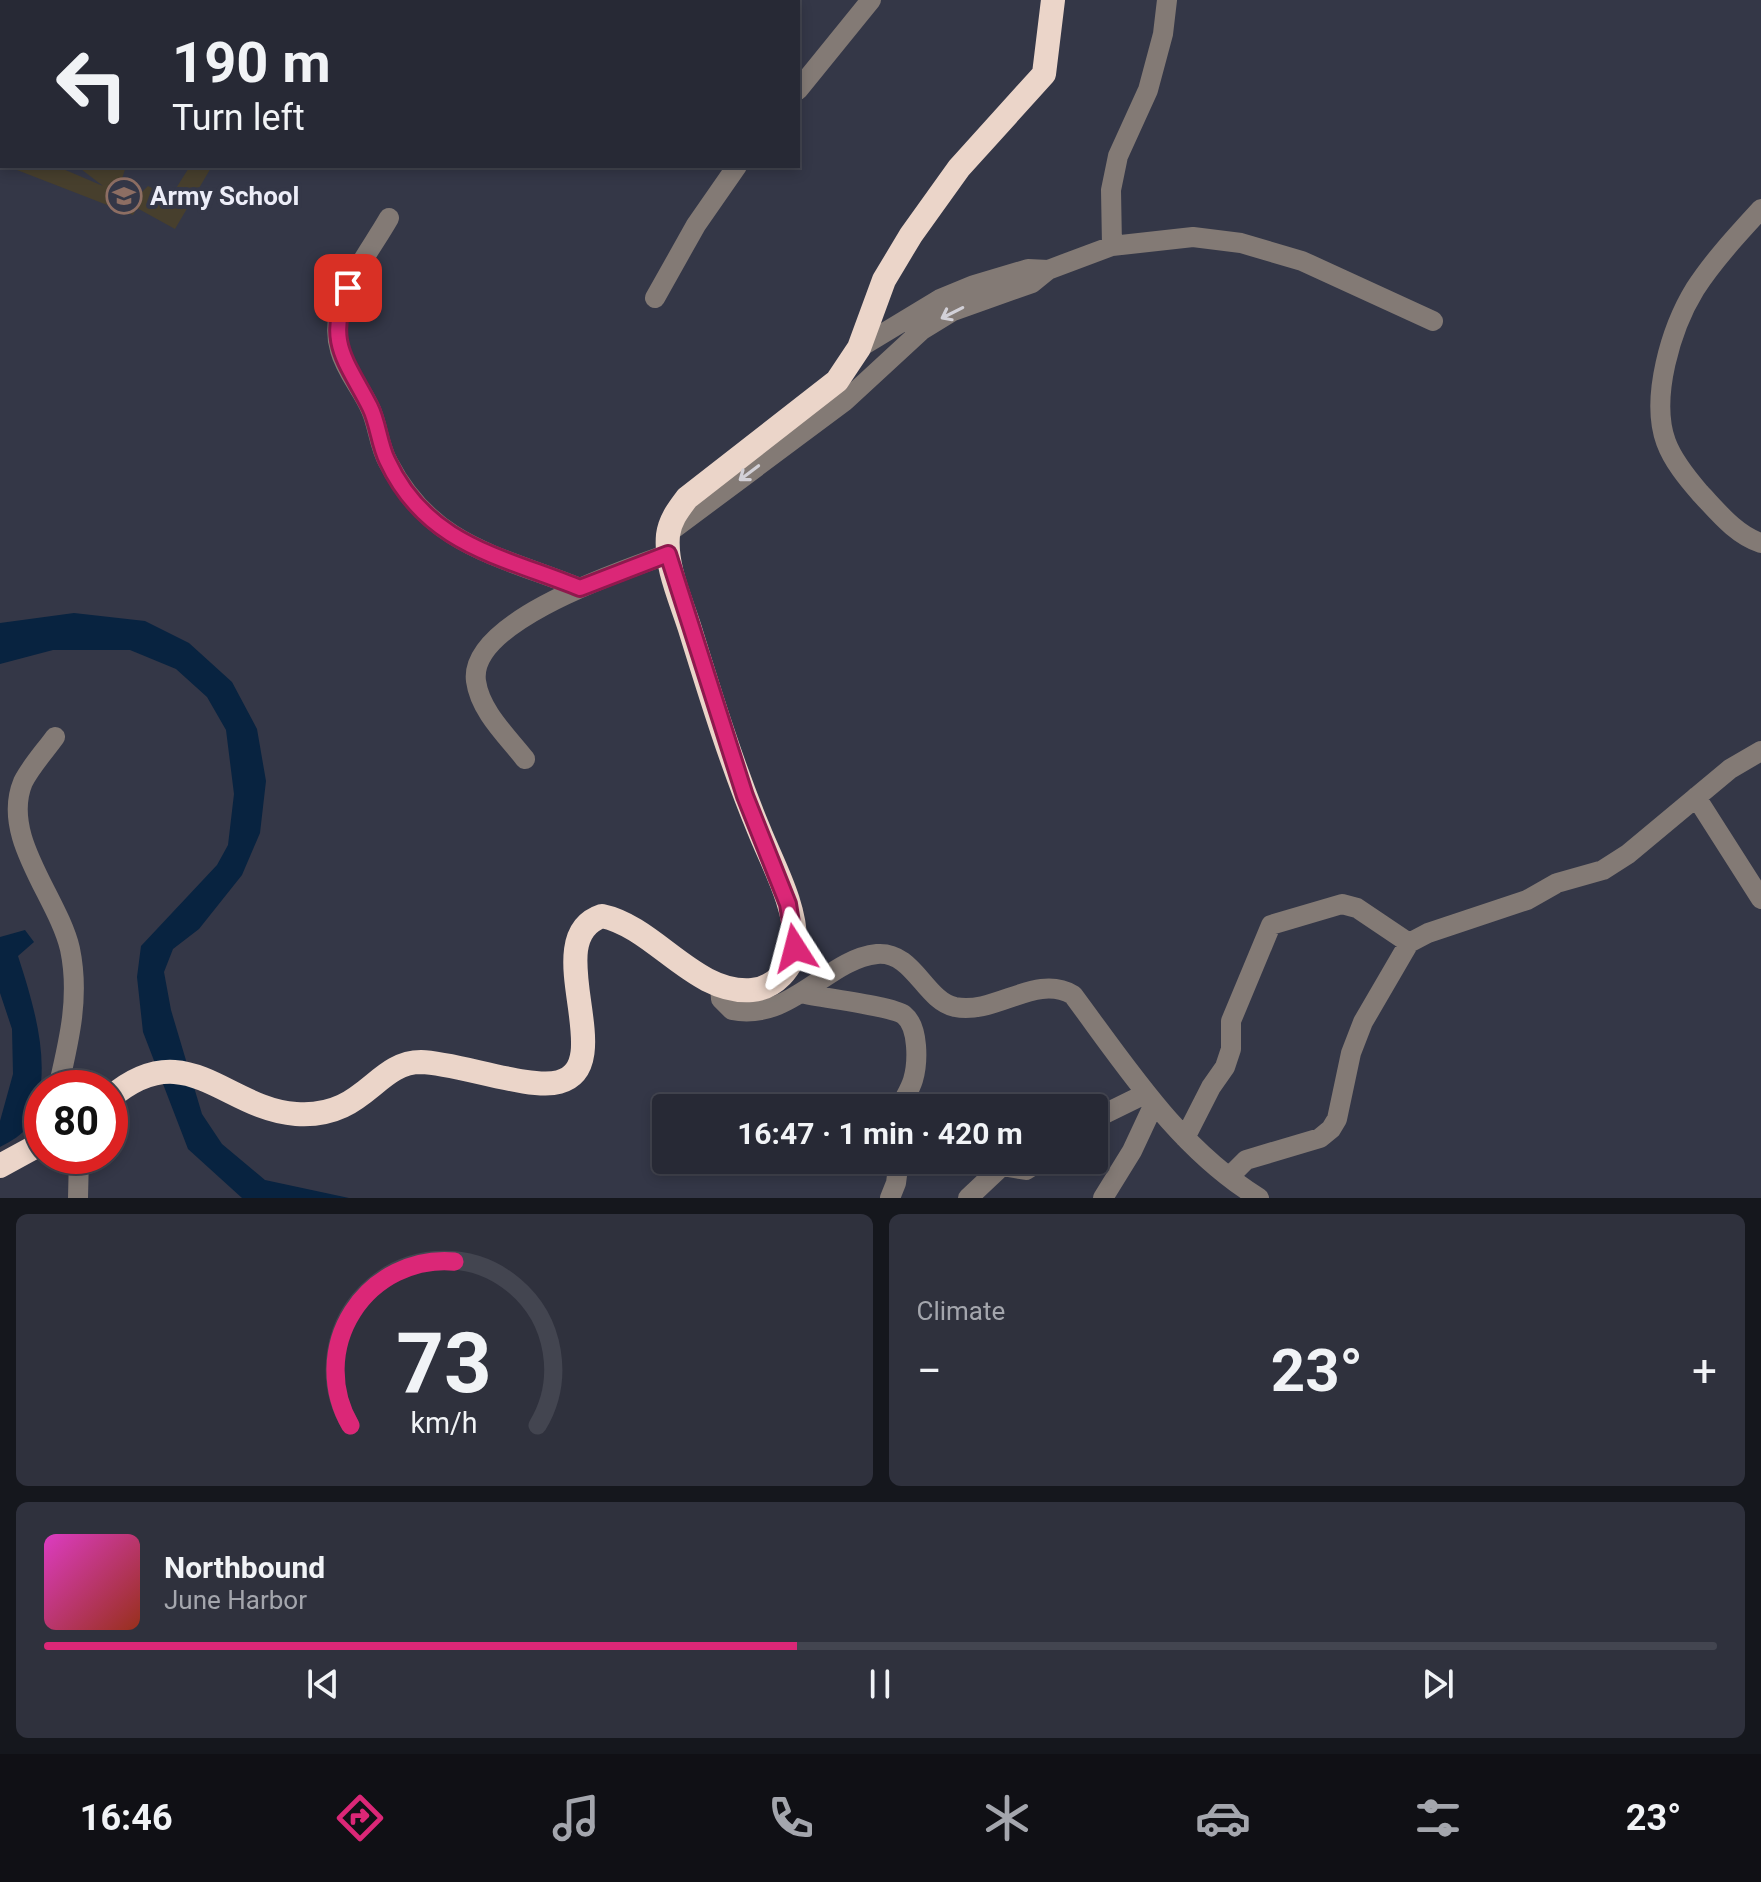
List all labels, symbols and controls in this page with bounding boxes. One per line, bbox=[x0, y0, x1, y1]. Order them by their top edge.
text: 190 m bbox=[172, 30, 331, 96]
icon: left bbox=[40, 32, 144, 136]
text: Turn left bbox=[172, 97, 305, 139]
school or university icon: Army School bbox=[105, 177, 143, 215]
place label: Army School bbox=[150, 181, 299, 211]
pin bbox=[314, 254, 382, 322]
icon: arrive bbox=[326, 266, 370, 310]
one-way arrow bbox=[941, 305, 965, 321]
one-way arrow bbox=[739, 465, 760, 482]
position arrow bbox=[753, 906, 837, 990]
speed limit sign: 80 bbox=[24, 1070, 128, 1174]
text: 16:47 · 1 min · 420 m bbox=[737, 1116, 1023, 1151]
text: Climate bbox=[917, 1296, 1005, 1326]
text: 73 bbox=[397, 1315, 492, 1412]
text: 23° bbox=[1271, 1335, 1363, 1406]
text: − bbox=[917, 1345, 942, 1397]
text: + bbox=[1692, 1345, 1717, 1397]
text: km/h bbox=[411, 1406, 478, 1440]
text: Northbound bbox=[164, 1550, 325, 1585]
text: June Harbor bbox=[164, 1585, 307, 1615]
icon: previous bbox=[301, 1662, 345, 1706]
icon: pause bbox=[858, 1662, 902, 1706]
icon: next bbox=[1416, 1662, 1460, 1706]
icon: directions bbox=[332, 1790, 388, 1846]
icon: music bbox=[548, 1790, 604, 1846]
icon: phone bbox=[763, 1790, 819, 1846]
icon: climate bbox=[979, 1790, 1035, 1846]
icon: car bbox=[1195, 1790, 1251, 1846]
icon: filters bbox=[1410, 1790, 1466, 1846]
text: 16:46 bbox=[80, 1797, 173, 1839]
text: 23° bbox=[1626, 1797, 1681, 1839]

